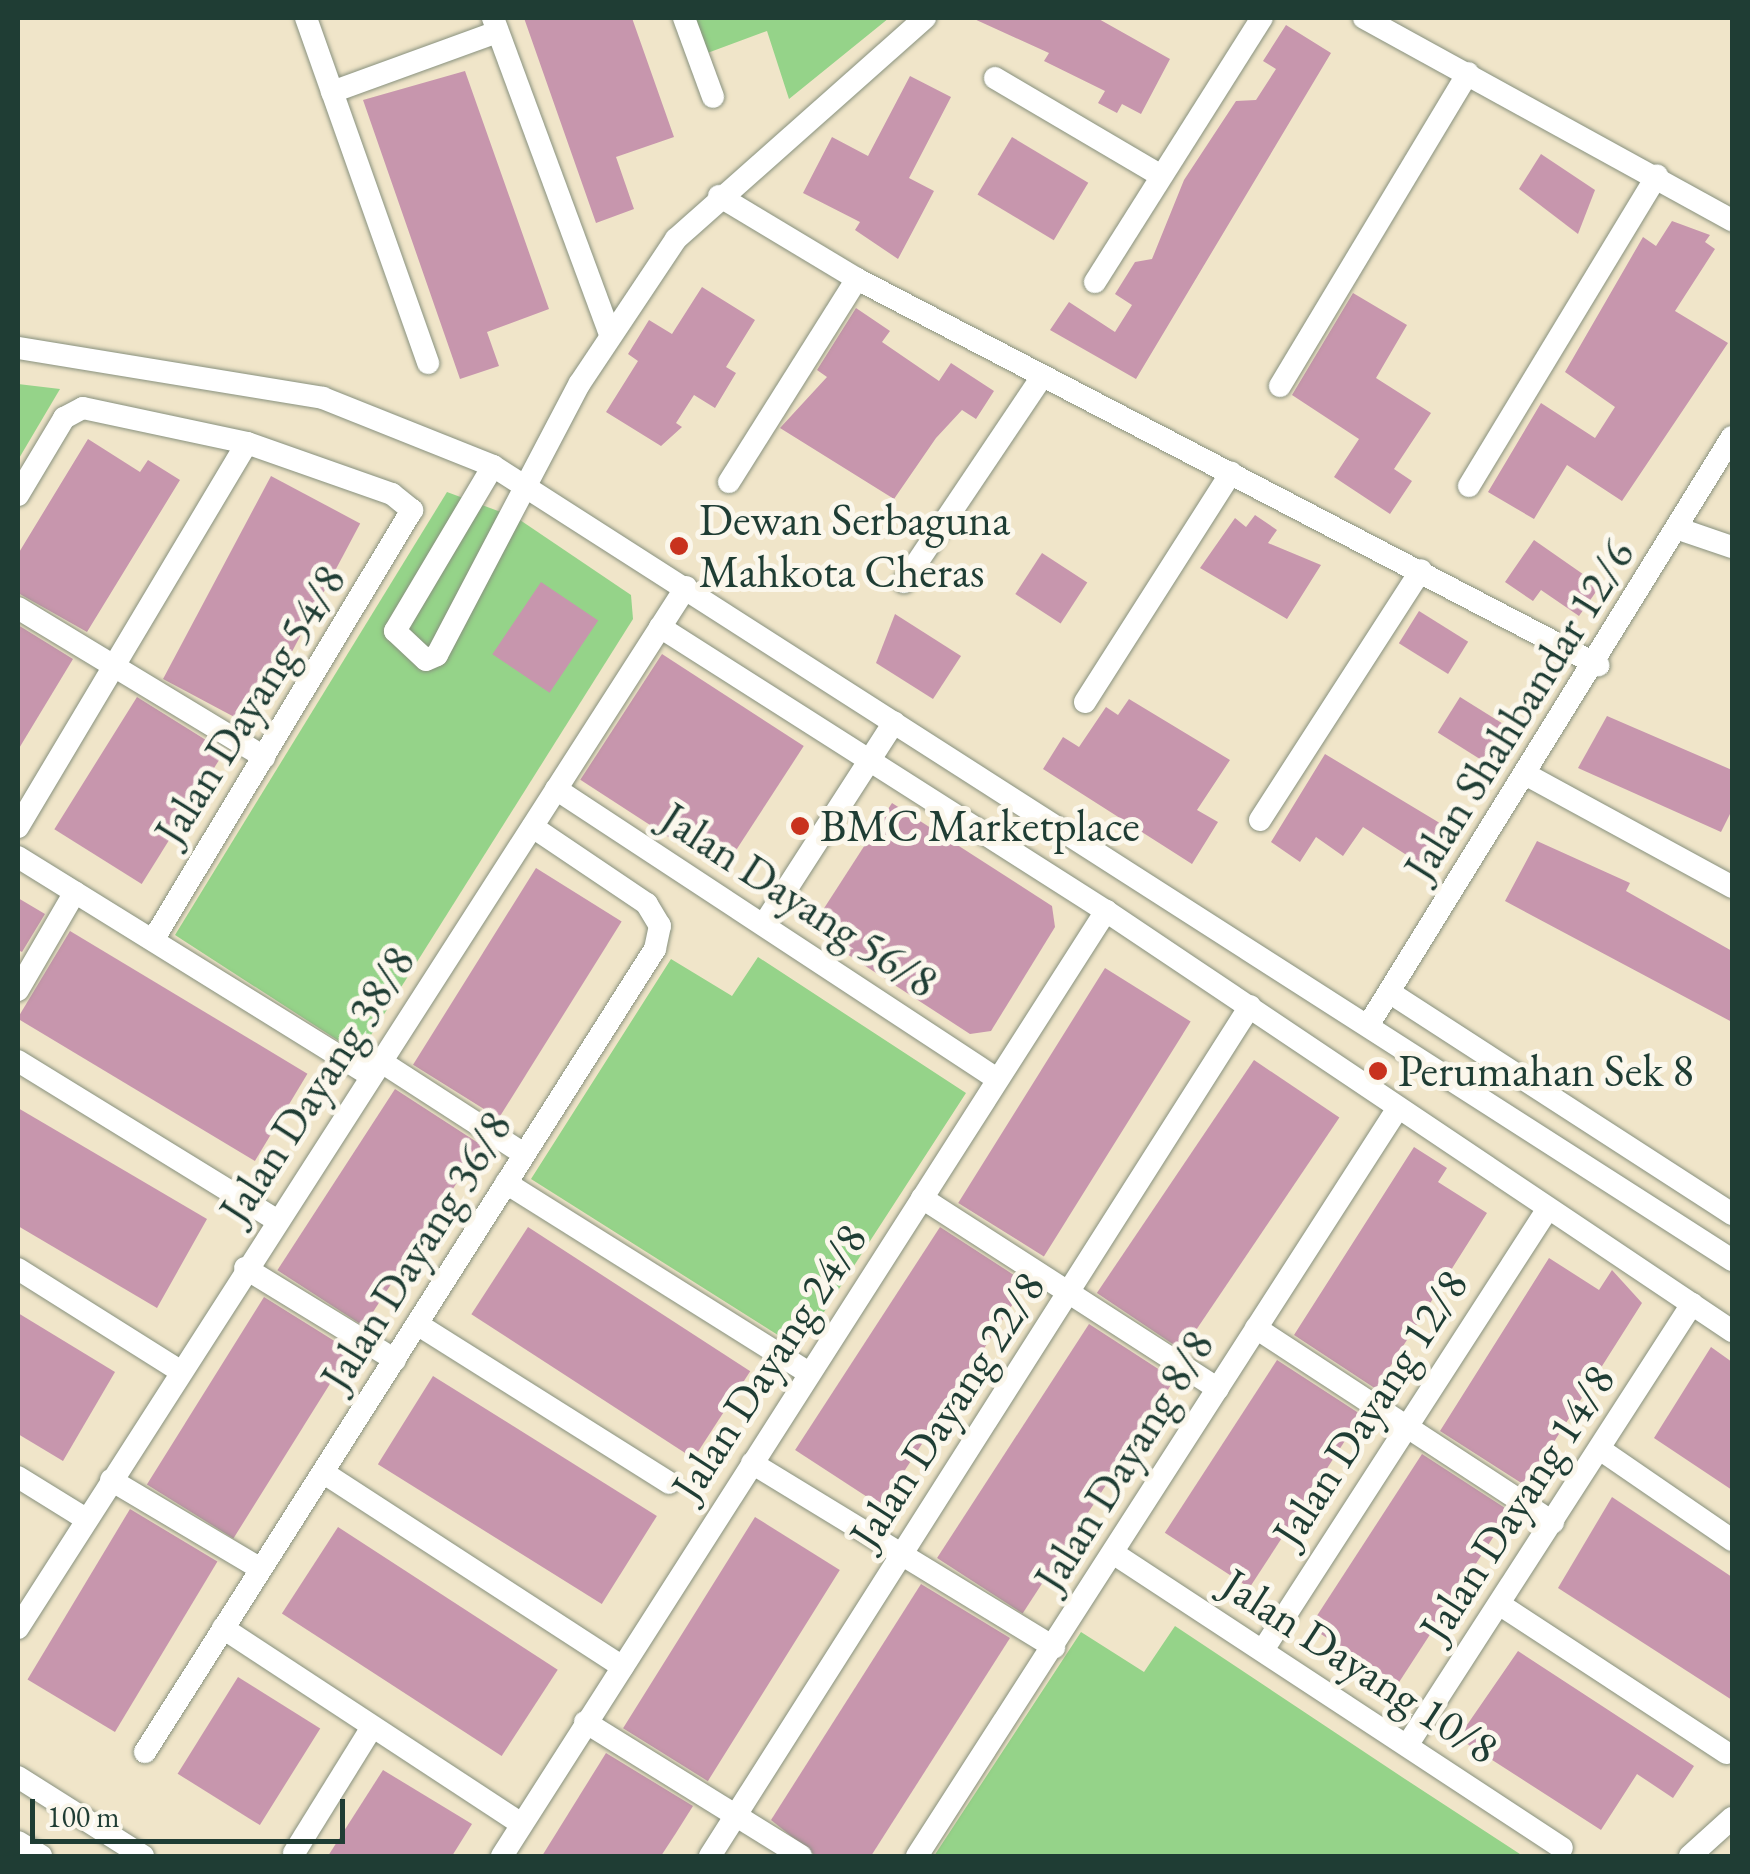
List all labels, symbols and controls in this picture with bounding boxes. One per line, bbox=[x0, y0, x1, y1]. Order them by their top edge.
place label: Dewan Serbaguna Mahkota Cheras bbox=[699, 493, 1010, 599]
street label: Jalan Shahbandar 12/6 bbox=[1392, 530, 1646, 890]
marker: Dewan Serbaguna Mahkota Cheras bbox=[668, 535, 690, 557]
street label: Jalan Dayang 54/8 bbox=[143, 556, 357, 854]
street label: Jalan Dayang 56/8 bbox=[651, 791, 947, 1009]
place label: BMC Marketplace bbox=[820, 799, 1140, 853]
marker: BMC Marketplace bbox=[789, 815, 811, 837]
street label: Jalan Dayang 38/8 bbox=[208, 937, 426, 1233]
place label: Perumahan Sek 8 bbox=[1398, 1044, 1694, 1098]
marker: Perumahan Sek 8 bbox=[1367, 1060, 1389, 1082]
street label: Jalan Dayang 36/8 bbox=[309, 1102, 523, 1400]
street label: Jalan Dayang 24/8 bbox=[660, 1214, 878, 1510]
street label: Jalan Dayang 12/8 bbox=[1261, 1260, 1479, 1556]
street label: Jalan Dayang 22/8 bbox=[838, 1262, 1056, 1558]
street label: Jalan Dayang 8/8 bbox=[1022, 1321, 1226, 1601]
street label: Jalan Dayang 14/8 bbox=[1408, 1355, 1626, 1651]
street label: Jalan Dayang 10/8 bbox=[1212, 1557, 1508, 1775]
scale bar bbox=[35, 1779, 350, 1841]
text: 100 m bbox=[47, 1797, 120, 1836]

